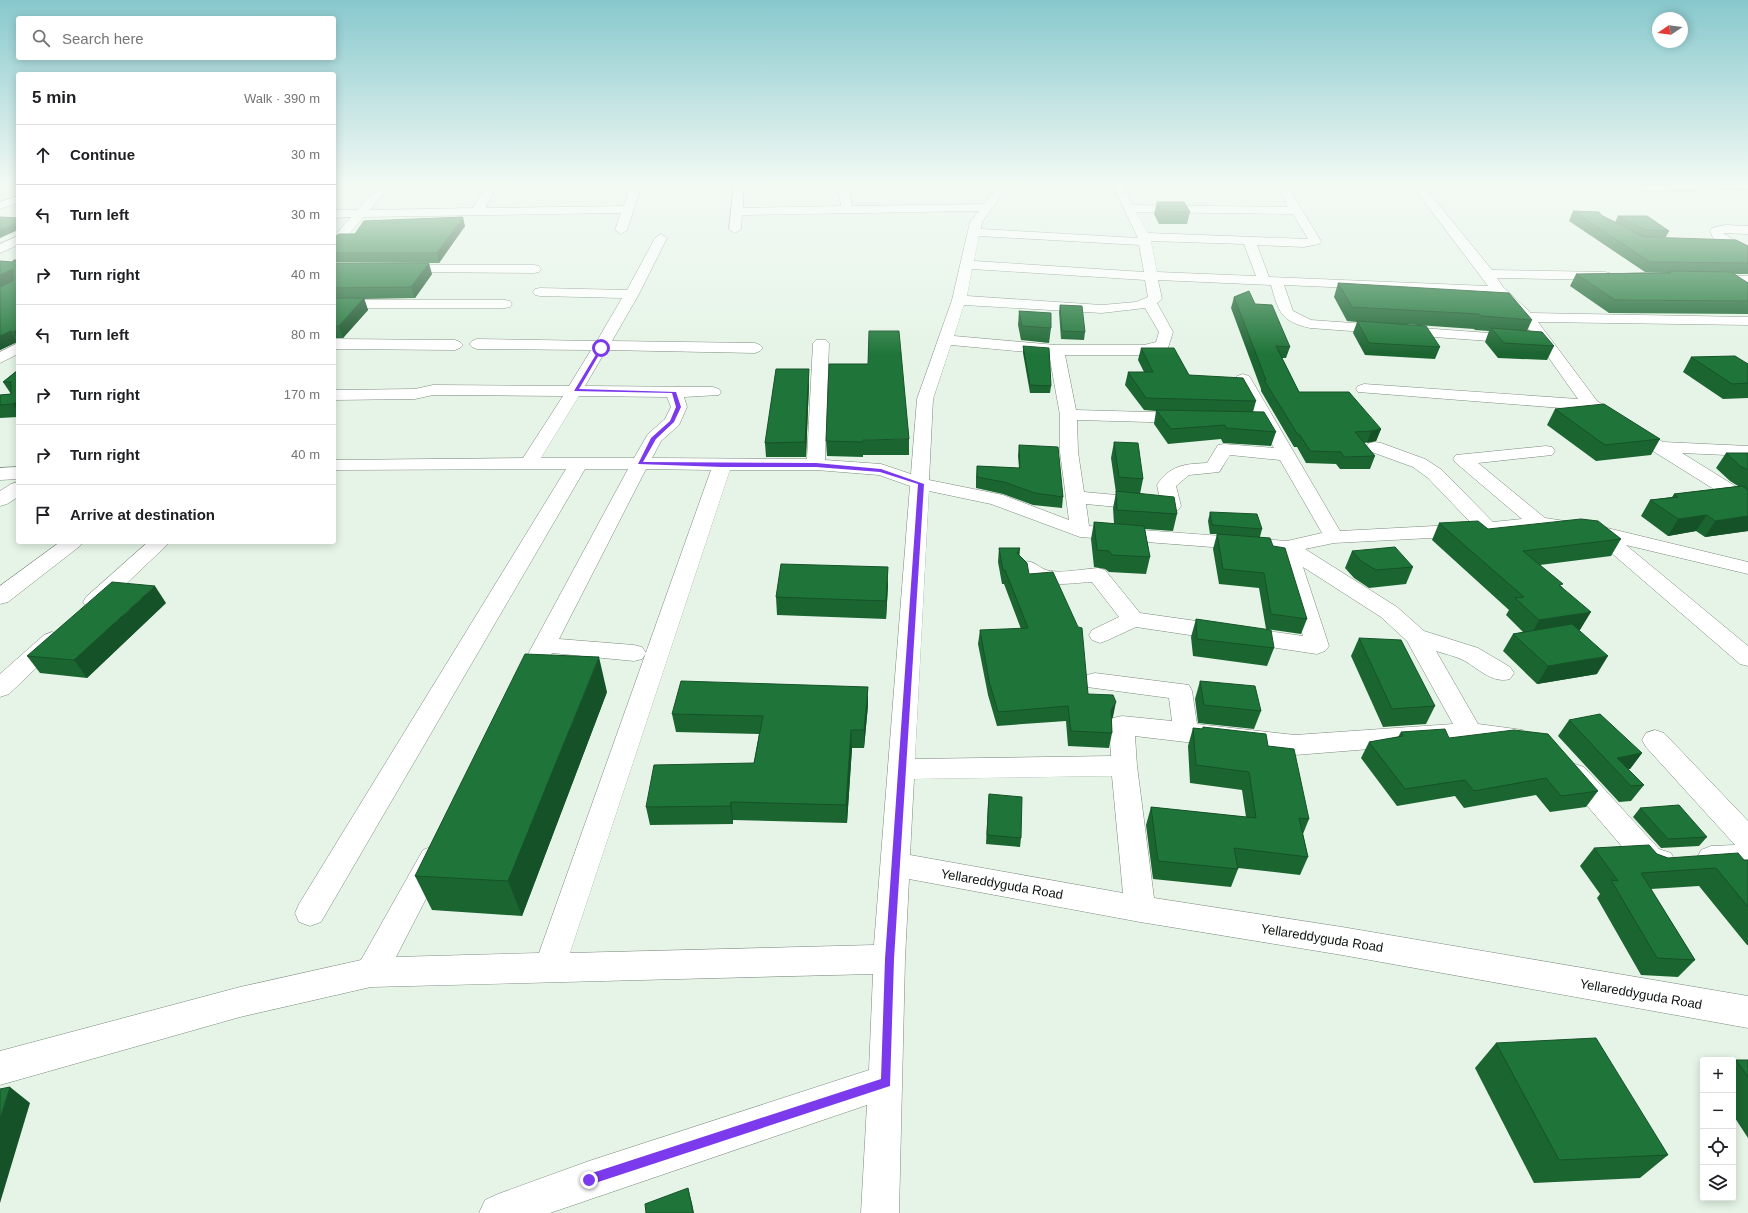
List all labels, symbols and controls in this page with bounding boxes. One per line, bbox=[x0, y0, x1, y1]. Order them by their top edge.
north arrow bbox=[1652, 12, 1688, 48]
search box bbox=[16, 16, 336, 60]
icon: search bbox=[30, 27, 52, 49]
text: Search here bbox=[62, 30, 144, 47]
text: 5 min bbox=[32, 88, 76, 107]
text: Walk · 390 m bbox=[244, 91, 320, 106]
icon: ahead bbox=[32, 144, 54, 166]
text: Continue bbox=[70, 146, 135, 163]
text: 30 m bbox=[291, 147, 320, 162]
icon: left bbox=[32, 204, 54, 226]
text: Turn left bbox=[70, 206, 129, 223]
text: 30 m bbox=[291, 207, 320, 222]
icon: right bbox=[32, 264, 54, 286]
text: Turn right bbox=[70, 266, 140, 283]
text: 40 m bbox=[291, 267, 320, 282]
icon: left bbox=[32, 324, 54, 346]
text: Turn left bbox=[70, 326, 129, 343]
text: 80 m bbox=[291, 327, 320, 342]
route start bbox=[592, 339, 610, 357]
icon: right bbox=[32, 384, 54, 406]
text: Turn right bbox=[70, 386, 140, 403]
text: 170 m bbox=[284, 387, 320, 402]
icon: right bbox=[32, 444, 54, 466]
text: Turn right bbox=[70, 446, 140, 463]
text: 40 m bbox=[291, 447, 320, 462]
icon: arrive bbox=[32, 504, 54, 526]
text: Arrive at destination bbox=[70, 506, 215, 523]
street label: Yellareddyguda Road bbox=[940, 866, 1064, 902]
street label: Yellareddyguda Road bbox=[1260, 921, 1384, 955]
street label: Yellareddyguda Road bbox=[1579, 976, 1703, 1012]
map controls bbox=[1700, 1057, 1736, 1201]
button: + bbox=[1700, 1057, 1736, 1093]
button: − bbox=[1700, 1093, 1736, 1129]
button: locate bbox=[1700, 1129, 1736, 1165]
button: layers bbox=[1700, 1165, 1736, 1201]
route end bbox=[580, 1171, 598, 1189]

